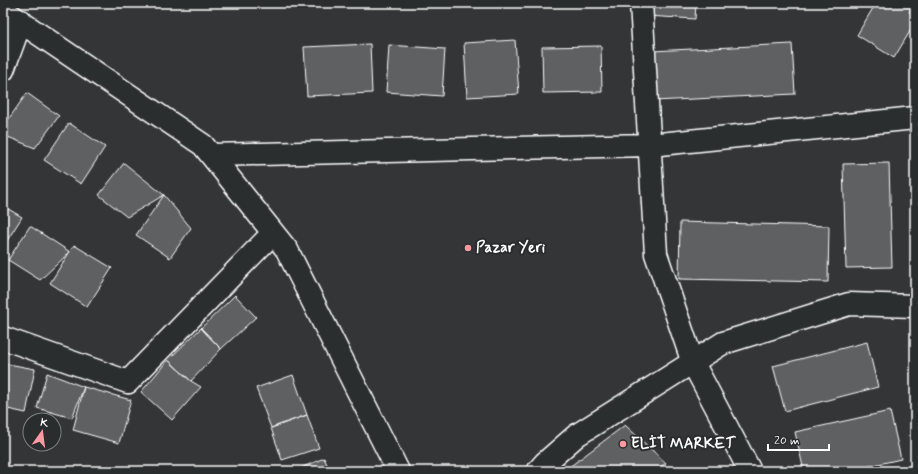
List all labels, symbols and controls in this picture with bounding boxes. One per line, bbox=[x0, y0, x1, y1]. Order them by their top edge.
place label: Pazar Yeri bbox=[476, 238, 546, 258]
marker: Pazar Yeri bbox=[463, 243, 473, 253]
north arrow bbox=[22, 412, 62, 452]
text: K bbox=[39, 416, 50, 431]
scale bar bbox=[768, 426, 829, 452]
text: 20 m bbox=[774, 433, 800, 449]
place label: ELİT MARKET bbox=[631, 434, 736, 454]
marker: ELİT MARKET bbox=[618, 439, 628, 449]

